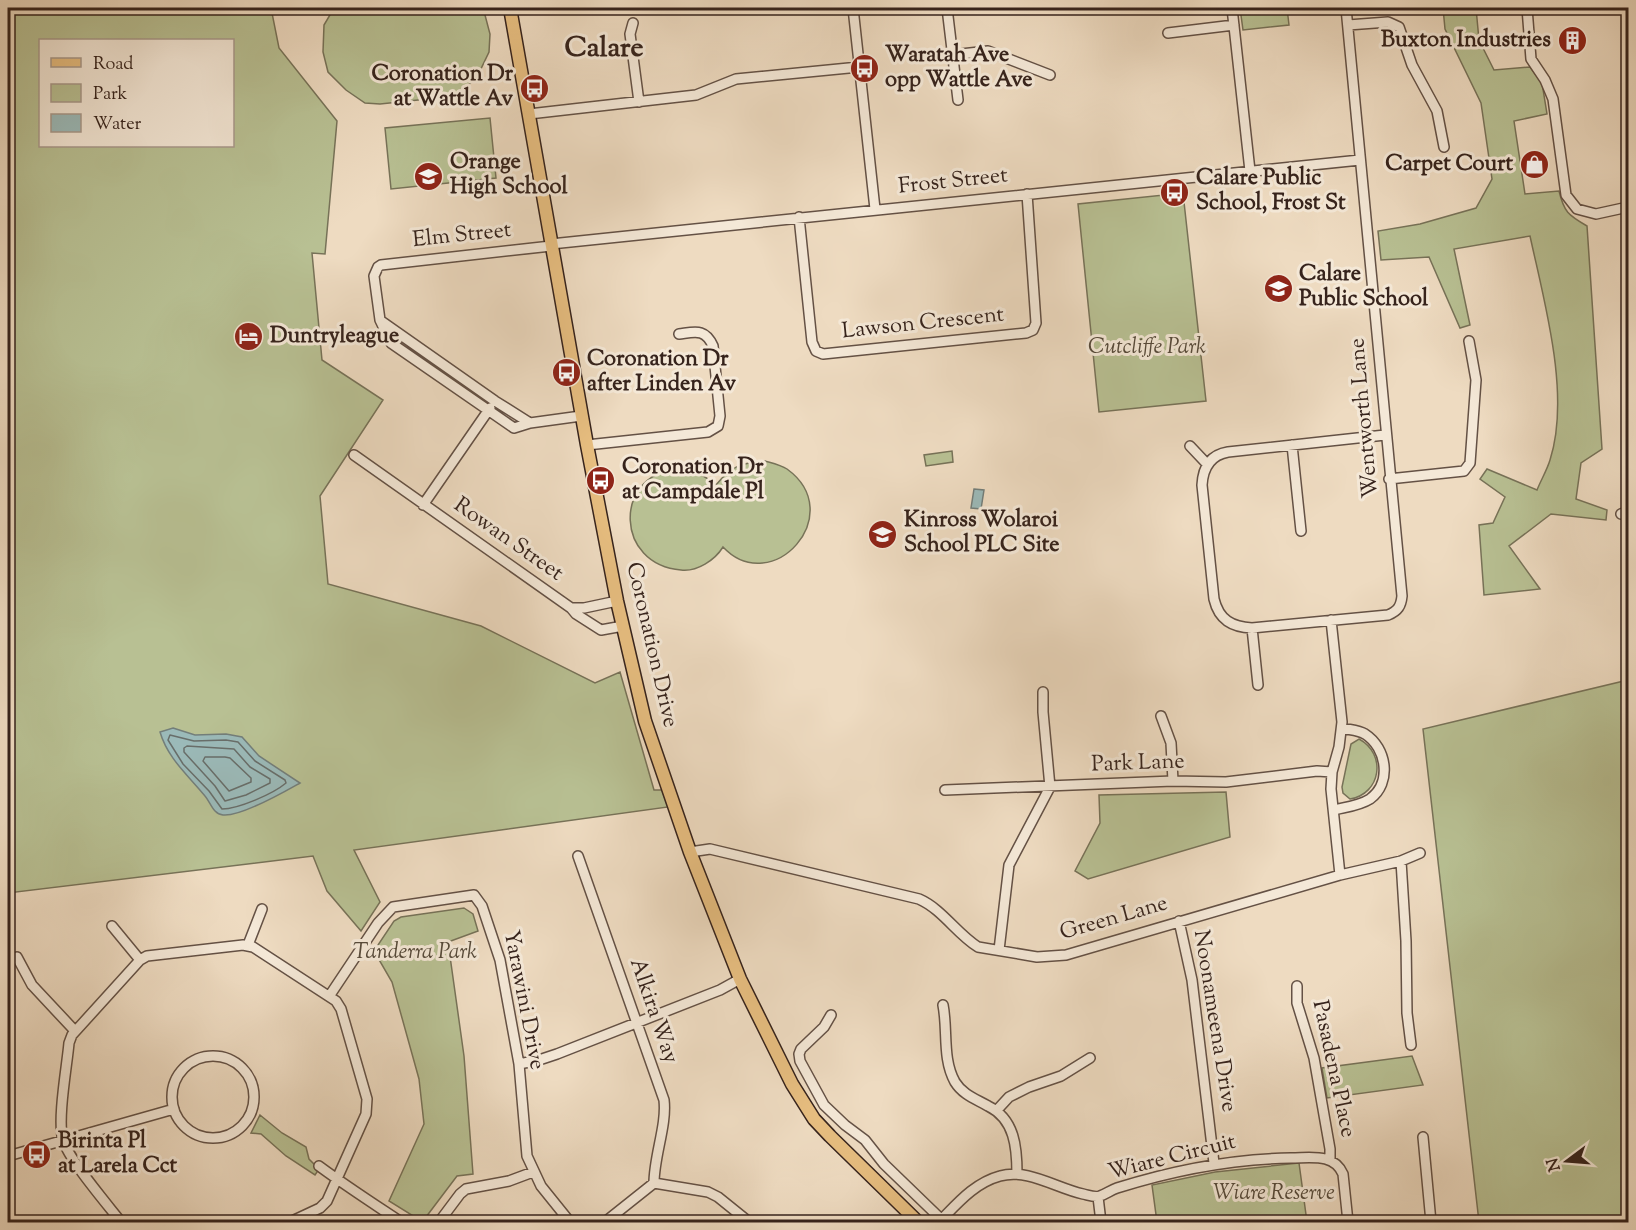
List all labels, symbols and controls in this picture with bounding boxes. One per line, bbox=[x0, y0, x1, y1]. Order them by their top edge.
place label: Buxton Industries bbox=[1381, 25, 1551, 57]
building icon: Buxton Industries bbox=[1556, 25, 1588, 57]
district label: Calare bbox=[565, 29, 643, 69]
legend bbox=[39, 39, 234, 147]
place label: Waratah Ave opp Wattle Ave bbox=[885, 40, 1032, 97]
text: Road bbox=[93, 52, 133, 78]
bus stop icon: Waratah Ave opp Wattle Ave bbox=[848, 53, 880, 85]
place label: Coronation Dr at Wattle Av bbox=[372, 59, 514, 116]
bus stop icon: Coronation Dr at Wattle Av bbox=[518, 72, 550, 104]
text: Park bbox=[93, 82, 128, 108]
text: Water bbox=[93, 112, 142, 138]
place label: Orange High School bbox=[450, 147, 568, 204]
place label: Carpet Court bbox=[1385, 149, 1513, 181]
shop icon: Carpet Court bbox=[1518, 149, 1550, 181]
school or university icon: Orange High School bbox=[413, 160, 445, 192]
street label: Frost Street bbox=[897, 160, 1010, 204]
place label: Calare Public School, Frost St bbox=[1196, 163, 1346, 220]
bus stop icon: Calare Public School, Frost St bbox=[1159, 176, 1191, 208]
street label: Elm Street bbox=[411, 215, 513, 257]
place label: Calare Public School bbox=[1299, 259, 1429, 316]
school or university icon: Calare Public School bbox=[1262, 272, 1294, 304]
street label: Lawson Crescent bbox=[840, 300, 1006, 348]
hotel icon: Duntryleague bbox=[233, 321, 265, 353]
place label: Duntryleague bbox=[270, 321, 399, 353]
park label: Cutcliffe Park bbox=[1088, 332, 1206, 364]
street label: Wentworth Lane bbox=[1342, 337, 1388, 499]
place label: Coronation Dr after Linden Av bbox=[587, 344, 737, 401]
bus stop icon: Coronation Dr after Linden Av bbox=[550, 357, 582, 389]
place label: Coronation Dr at Campdale Pl bbox=[622, 452, 765, 509]
bus stop icon: Coronation Dr at Campdale Pl bbox=[585, 465, 617, 497]
street label: Rowan Street bbox=[447, 490, 570, 590]
place label: Kinross Wolaroi School PLC Site bbox=[904, 505, 1060, 562]
school or university icon: Kinross Wolaroi School PLC Site bbox=[867, 518, 899, 550]
street label: Coronation Drive bbox=[616, 559, 686, 731]
street label: Park Lane bbox=[1091, 746, 1185, 782]
street label: Green Lane bbox=[1056, 888, 1172, 950]
street label: Yarawini Drive bbox=[494, 927, 552, 1073]
street label: Noonameena Drive bbox=[1184, 928, 1244, 1114]
park label: Tanderra Park bbox=[353, 937, 477, 969]
street label: Alkira Way bbox=[620, 954, 686, 1068]
street label: Pasadena Place bbox=[1303, 997, 1363, 1141]
place label: Birinta Pl at Larela Cct bbox=[58, 1126, 178, 1183]
street label: Wiare Circuit bbox=[1105, 1127, 1240, 1189]
north arrow bbox=[1537, 1131, 1597, 1191]
bus stop icon: Birinta Pl at Larela Cct bbox=[21, 1139, 53, 1171]
text: N bbox=[1542, 1155, 1568, 1174]
park label: Wiare Reserve bbox=[1213, 1178, 1335, 1210]

